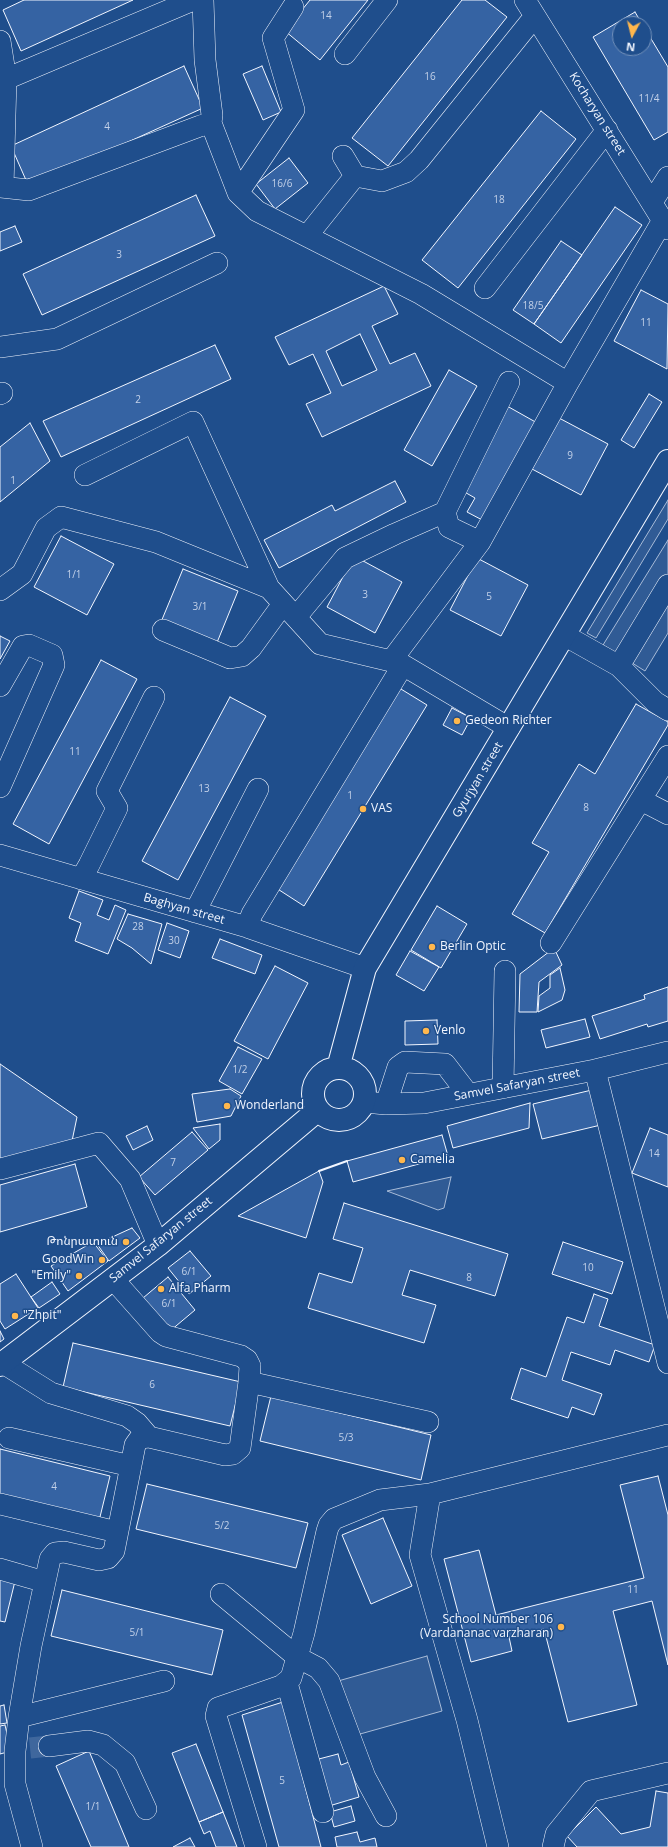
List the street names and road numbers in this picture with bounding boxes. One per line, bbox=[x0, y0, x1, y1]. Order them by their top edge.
street label: Kocharyan street bbox=[566, 70, 628, 158]
street label: Gyurjyan street bbox=[450, 740, 506, 820]
street label: Baghyan street bbox=[142, 890, 226, 928]
street label: Samvel Safaryan street bbox=[453, 1066, 581, 1104]
street label: Samvel Safaryan street bbox=[107, 1194, 215, 1286]

